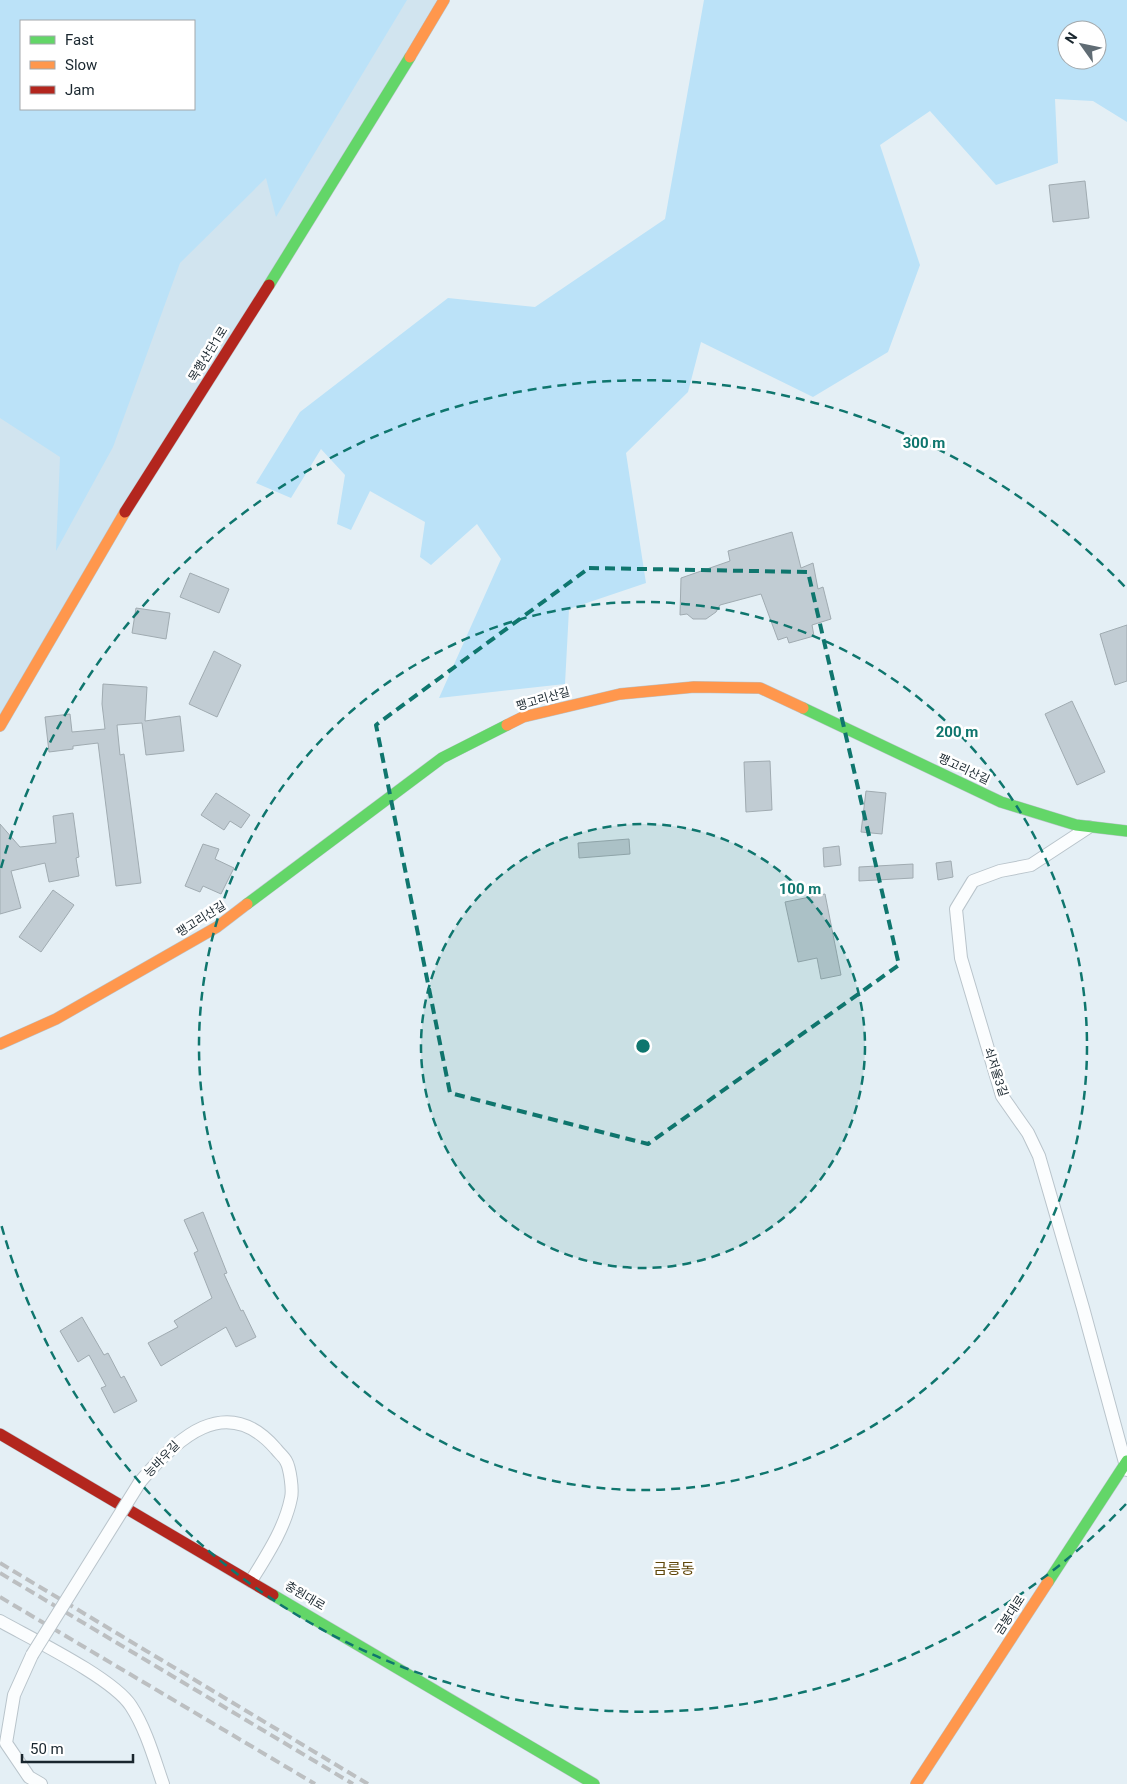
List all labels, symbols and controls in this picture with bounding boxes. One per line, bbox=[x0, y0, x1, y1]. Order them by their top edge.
legend bbox=[20, 20, 195, 110]
north arrow bbox=[1057, 20, 1107, 70]
text: N bbox=[1062, 29, 1081, 46]
text: Fast bbox=[65, 31, 94, 49]
text: Slow bbox=[65, 56, 97, 74]
text: Jam bbox=[65, 81, 95, 99]
street label: 목행산단1로 bbox=[186, 324, 230, 384]
text: 300 m bbox=[903, 434, 945, 452]
street label: 팽고리산길 bbox=[515, 685, 571, 713]
text: 200 m bbox=[936, 723, 978, 741]
street label: 팽고리산길 bbox=[936, 751, 992, 787]
text: 100 m bbox=[779, 880, 821, 898]
street label: 팽고리산길 bbox=[174, 898, 228, 940]
centre of rings bbox=[634, 1037, 652, 1055]
street label: 쇠저울3길 bbox=[981, 1046, 1011, 1098]
street label: 능바우길 bbox=[142, 1438, 182, 1480]
district label: 금릉동 bbox=[653, 1560, 695, 1578]
street label: 충원대로 bbox=[282, 1579, 328, 1613]
street label: 금봉대로 bbox=[992, 1593, 1028, 1637]
scale bar bbox=[22, 1732, 134, 1764]
text: 50 m bbox=[30, 1740, 64, 1758]

